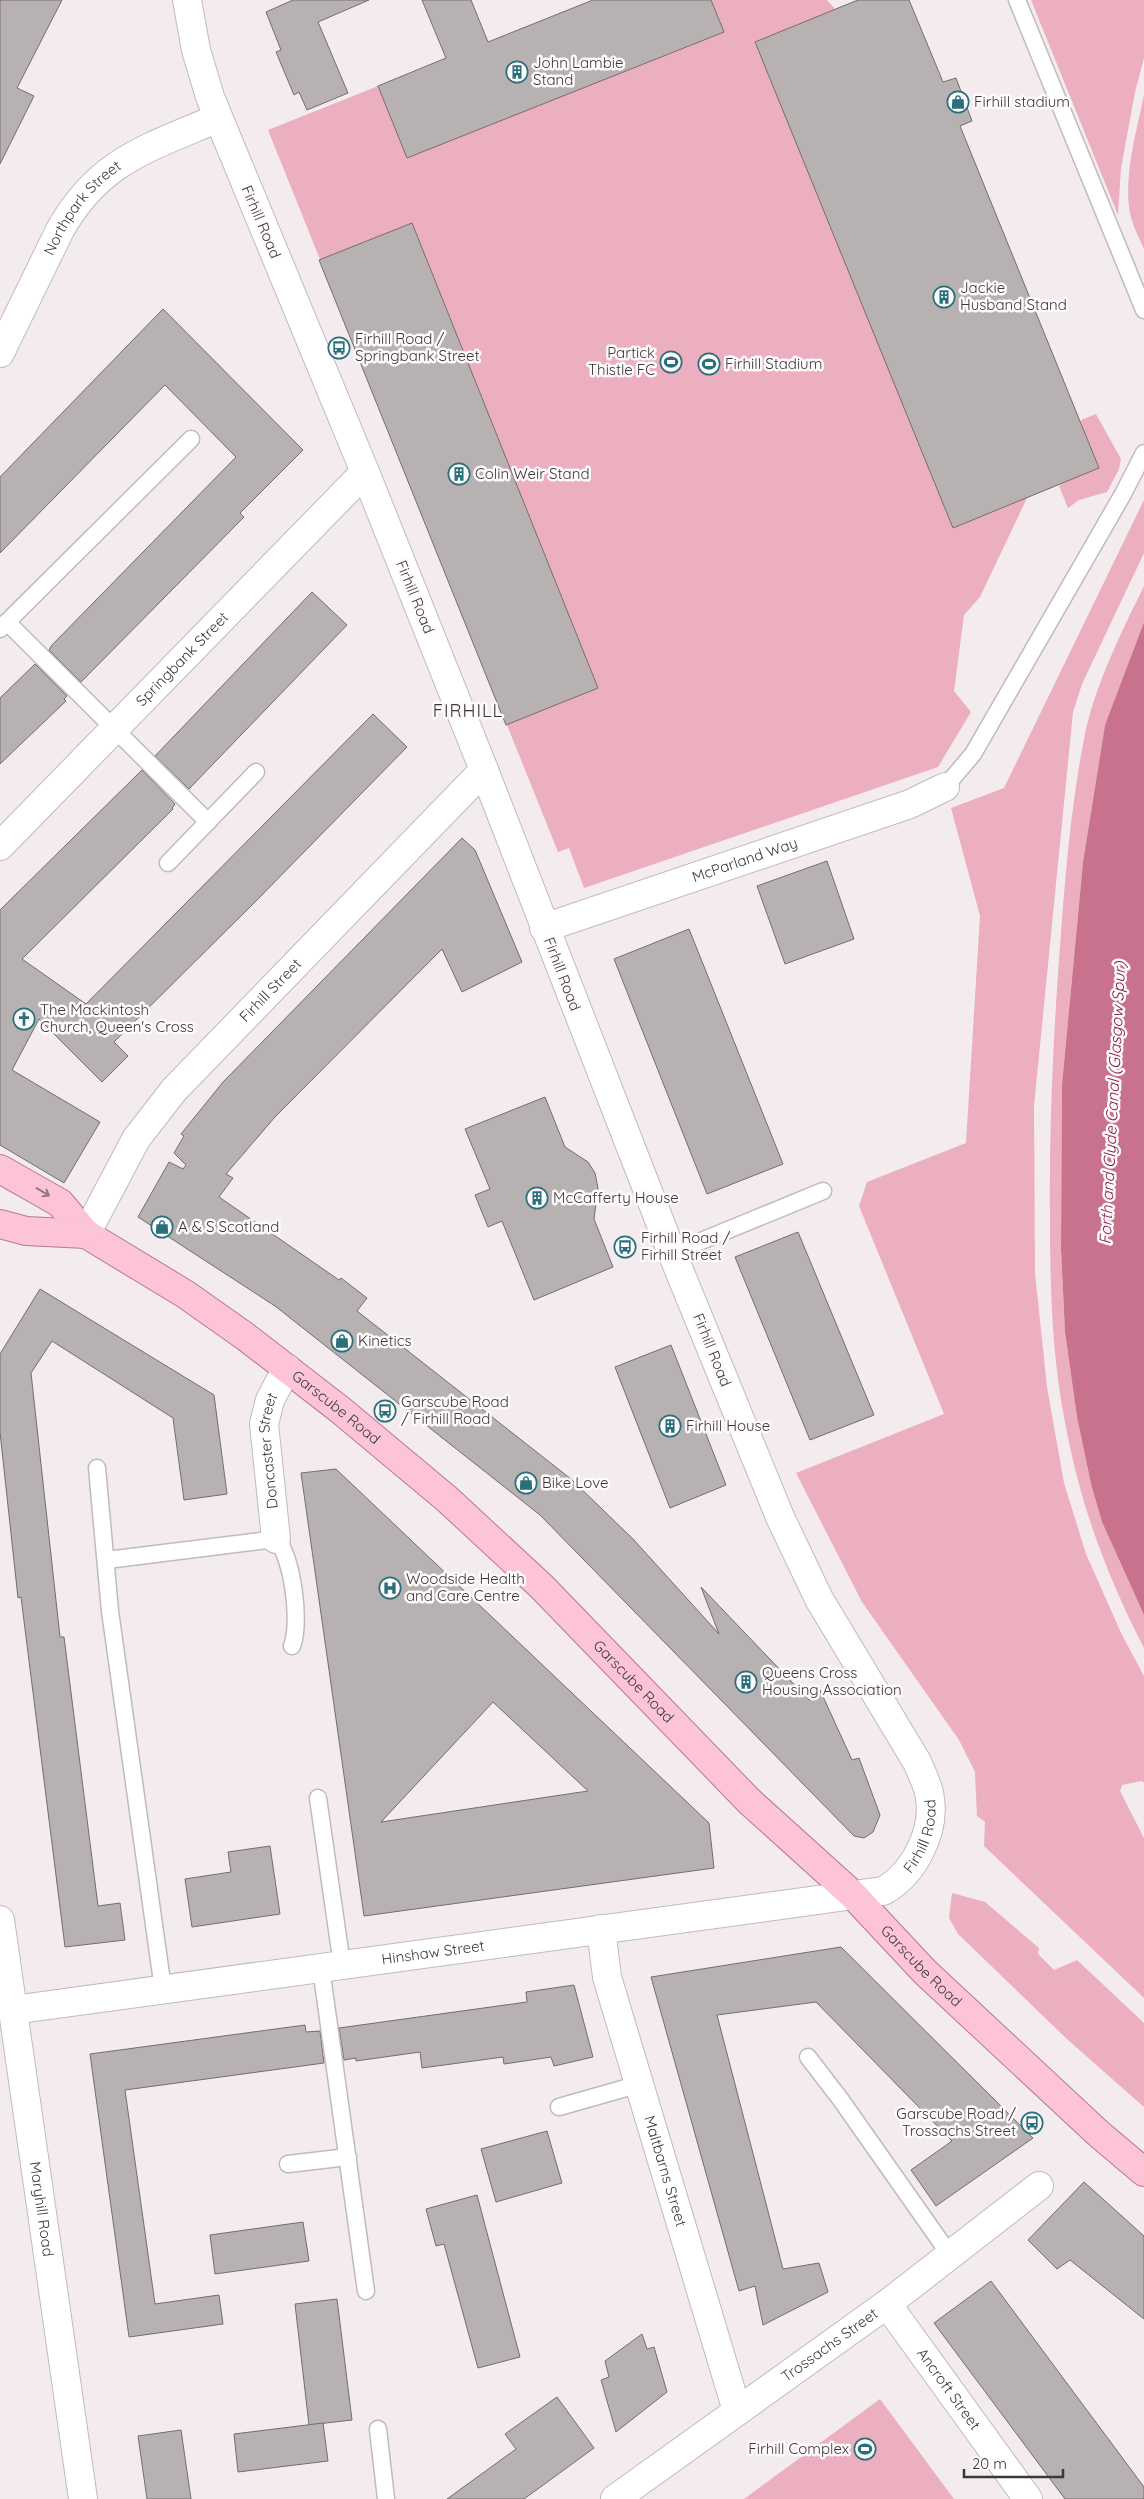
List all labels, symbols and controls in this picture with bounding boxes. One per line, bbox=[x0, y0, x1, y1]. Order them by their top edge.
place label: John Lambie Stand bbox=[533, 53, 623, 89]
building icon: John Lambie Stand bbox=[505, 60, 529, 84]
shop icon: Firhill stadium bbox=[946, 90, 970, 114]
place label: Firhill stadium bbox=[974, 92, 1070, 111]
street label: Northpark Street bbox=[39, 156, 124, 258]
street label: Firhill Road bbox=[238, 182, 285, 261]
place label: Jackie Husband Stand bbox=[960, 278, 1067, 314]
building icon: Jackie Husband Stand bbox=[932, 285, 956, 309]
place label: Firhill Road / Springbank Street bbox=[355, 329, 480, 365]
bus stop icon: Firhill Road / Springbank Street bbox=[327, 336, 351, 360]
place label: Partick Thistle FC bbox=[588, 343, 655, 379]
sports icon: Partick Thistle FC bbox=[659, 350, 683, 374]
sports icon: Firhill Stadium bbox=[697, 352, 721, 376]
place label: Firhill Stadium bbox=[725, 354, 822, 373]
building icon: Colin Weir Stand bbox=[447, 462, 471, 486]
place label: Colin Weir Stand bbox=[475, 464, 589, 483]
street label: Firhill Road bbox=[392, 557, 439, 636]
street label: Springbank Street bbox=[132, 608, 232, 710]
district label: FIRHILL bbox=[433, 699, 503, 722]
street label: McParland Way bbox=[689, 833, 800, 886]
street label: Firhill Road bbox=[540, 934, 585, 1013]
street label: Firhill Street bbox=[235, 954, 305, 1026]
water label: Forth and Clyde Canal (Glasgow Spur) bbox=[1095, 960, 1129, 1245]
place label: The Mackintosh Church, Queen's Cross bbox=[40, 1000, 194, 1036]
church icon: The Mackintosh Church, Queen's Cross bbox=[12, 1007, 36, 1031]
building icon: McCafferty House bbox=[525, 1186, 549, 1210]
one-way arrow bbox=[36, 1188, 50, 1198]
place label: McCafferty House bbox=[553, 1188, 679, 1207]
shop icon: A & S Scotland bbox=[150, 1215, 174, 1239]
place label: A & S Scotland bbox=[178, 1217, 279, 1236]
place label: Firhill Road / Firhill Street bbox=[641, 1228, 731, 1264]
bus stop icon: Firhill Road / Firhill Street bbox=[613, 1235, 637, 1259]
street label: Firhill Road bbox=[689, 1310, 736, 1389]
shop icon: Kinetics bbox=[330, 1329, 354, 1353]
place label: Kinetics bbox=[358, 1331, 412, 1350]
street label: Garscube Road bbox=[288, 1366, 384, 1448]
street label: Doncaster Street bbox=[254, 1389, 282, 1510]
place label: Garscube Road / Firhill Road bbox=[401, 1392, 509, 1428]
bus stop icon: Garscube Road / Firhill Road bbox=[373, 1399, 397, 1423]
building icon: Firhill House bbox=[658, 1414, 682, 1438]
place label: Firhill House bbox=[686, 1416, 770, 1435]
shop icon: Bike Love bbox=[514, 1471, 538, 1495]
place label: Bike Love bbox=[542, 1473, 609, 1492]
place label: Woodside Health and Care Centre bbox=[406, 1569, 525, 1605]
hospital icon: Woodside Health and Care Centre bbox=[378, 1576, 402, 1600]
street label: Garscube Road bbox=[589, 1636, 678, 1727]
place label: Queens Cross Housing Association bbox=[762, 1663, 902, 1699]
building icon: Queens Cross Housing Association bbox=[734, 1670, 758, 1694]
street label: Firhill Road bbox=[899, 1799, 940, 1877]
street label: Garscube Road bbox=[877, 1921, 966, 2011]
street label: Hinshaw Street bbox=[380, 1936, 486, 1968]
place label: Garscube Road / Trossachs Street bbox=[896, 2104, 1016, 2140]
bus stop icon: Garscube Road / Trossachs Street bbox=[1020, 2111, 1044, 2135]
street label: Maltbarns Street bbox=[640, 2113, 691, 2229]
street label: Maryhill Road bbox=[26, 2160, 58, 2258]
street label: Trossachs Street bbox=[777, 2304, 881, 2386]
street label: Ancroft Street bbox=[913, 2344, 985, 2433]
sports icon: Firhill Complex bbox=[853, 2437, 877, 2461]
place label: Firhill Complex bbox=[748, 2439, 849, 2458]
scale bar bbox=[964, 2446, 1063, 2478]
text: 20 m bbox=[972, 2454, 1007, 2473]

